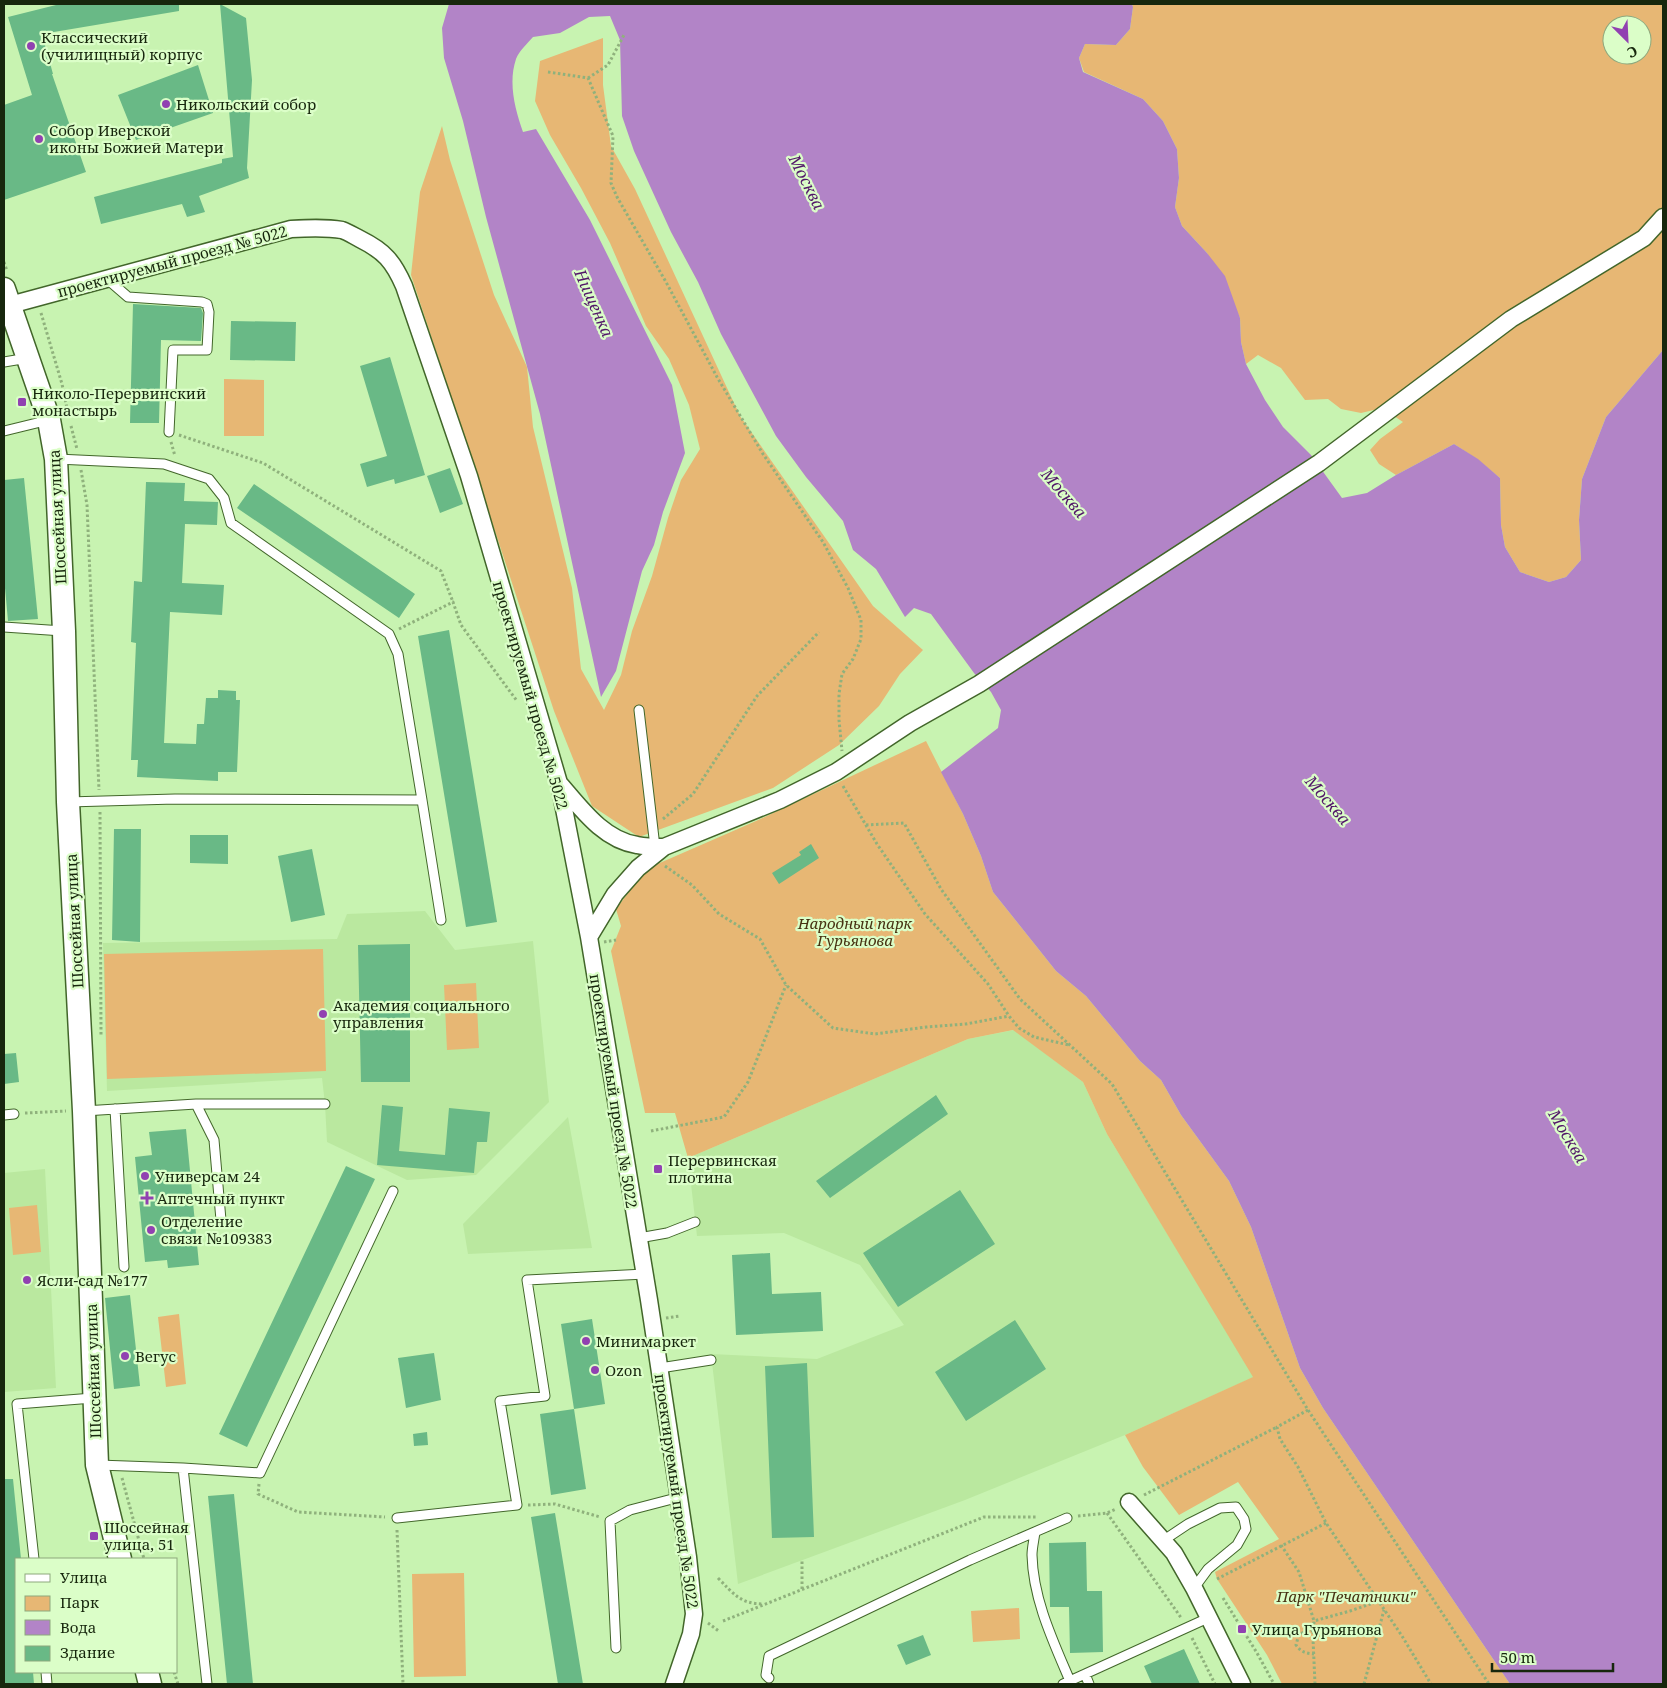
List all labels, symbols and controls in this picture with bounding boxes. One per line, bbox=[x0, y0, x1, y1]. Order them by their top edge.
north arrow bbox=[1602, 15, 1652, 65]
place label: Классический (училищный) корпус bbox=[41, 27, 202, 64]
marker: Классический (училищный) корпус bbox=[25, 40, 37, 52]
text: С bbox=[1624, 42, 1641, 63]
place label: Никольский собор bbox=[176, 94, 316, 114]
marker: Никольский собор bbox=[160, 98, 172, 110]
place label: Собор Иверской иконы Божией Матери bbox=[49, 120, 224, 157]
marker: Собор Иверской иконы Божией Матери bbox=[33, 133, 45, 145]
water label: Москва bbox=[783, 150, 830, 213]
street label: проектируемый проезд № 5022 bbox=[55, 221, 289, 301]
water label: Нищенка bbox=[569, 265, 619, 340]
place label: Николо-Перервинский монастырь bbox=[32, 383, 206, 420]
marker: Николо-Перервинский монастырь bbox=[16, 396, 28, 408]
street label: Шоссейная улица bbox=[43, 449, 71, 585]
water label: Москва bbox=[1036, 463, 1092, 522]
street label: проектируемый проезд № 5022 bbox=[489, 578, 573, 812]
water label: Москва bbox=[1300, 770, 1356, 829]
street label: Шоссейная улица bbox=[60, 853, 88, 989]
park label: Народный парк Гурьянова bbox=[797, 913, 912, 950]
street label: проектируемый проезд № 5022 bbox=[586, 972, 642, 1210]
place label: Академия социального управления bbox=[333, 995, 510, 1032]
marker: Академия социального управления bbox=[317, 1008, 329, 1020]
water label: Москва bbox=[1543, 1104, 1593, 1167]
place label: Перервинская плотина bbox=[668, 1150, 777, 1187]
marker: Перервинская плотина bbox=[652, 1163, 664, 1175]
place label: Универсам 24 bbox=[155, 1166, 260, 1186]
marker: Универсам 24 bbox=[139, 1170, 151, 1182]
place label: Аптечный пункт bbox=[157, 1188, 285, 1208]
marker: Аптечный пункт bbox=[141, 1192, 153, 1204]
place label: Отделение связи №109383 bbox=[161, 1211, 272, 1248]
marker: Отделение связи №109383 bbox=[145, 1224, 157, 1236]
place label: Ясли-сад №177 bbox=[36, 1270, 148, 1290]
marker: Ясли-сад №177 bbox=[21, 1274, 33, 1286]
street label: Шоссейная улица bbox=[81, 1303, 105, 1439]
place label: Минимаркет bbox=[596, 1331, 696, 1351]
marker: Минимаркет bbox=[580, 1335, 592, 1347]
place label: Вегус bbox=[135, 1346, 176, 1366]
marker: Вегус bbox=[119, 1350, 131, 1362]
place label: Ozon bbox=[605, 1360, 642, 1380]
marker: Ozon bbox=[589, 1364, 601, 1376]
street label: проектируемый проезд № 5022 bbox=[651, 1372, 703, 1610]
place label: Шоссейная улица, 51 bbox=[104, 1517, 189, 1554]
marker: Шоссейная улица, 51 bbox=[88, 1530, 100, 1542]
legend bbox=[15, 1558, 178, 1673]
text: Улица bbox=[60, 1567, 108, 1587]
park label: Парк "Печатники" bbox=[1276, 1586, 1416, 1606]
text: Парк bbox=[60, 1592, 99, 1612]
text: Вода bbox=[60, 1617, 96, 1637]
place label: Улица Гурьянова bbox=[1252, 1619, 1382, 1639]
marker: Улица Гурьянова bbox=[1236, 1623, 1248, 1635]
scale bar bbox=[1492, 1640, 1613, 1672]
text: Здание bbox=[60, 1642, 115, 1662]
text: 50 m bbox=[1500, 1647, 1535, 1667]

